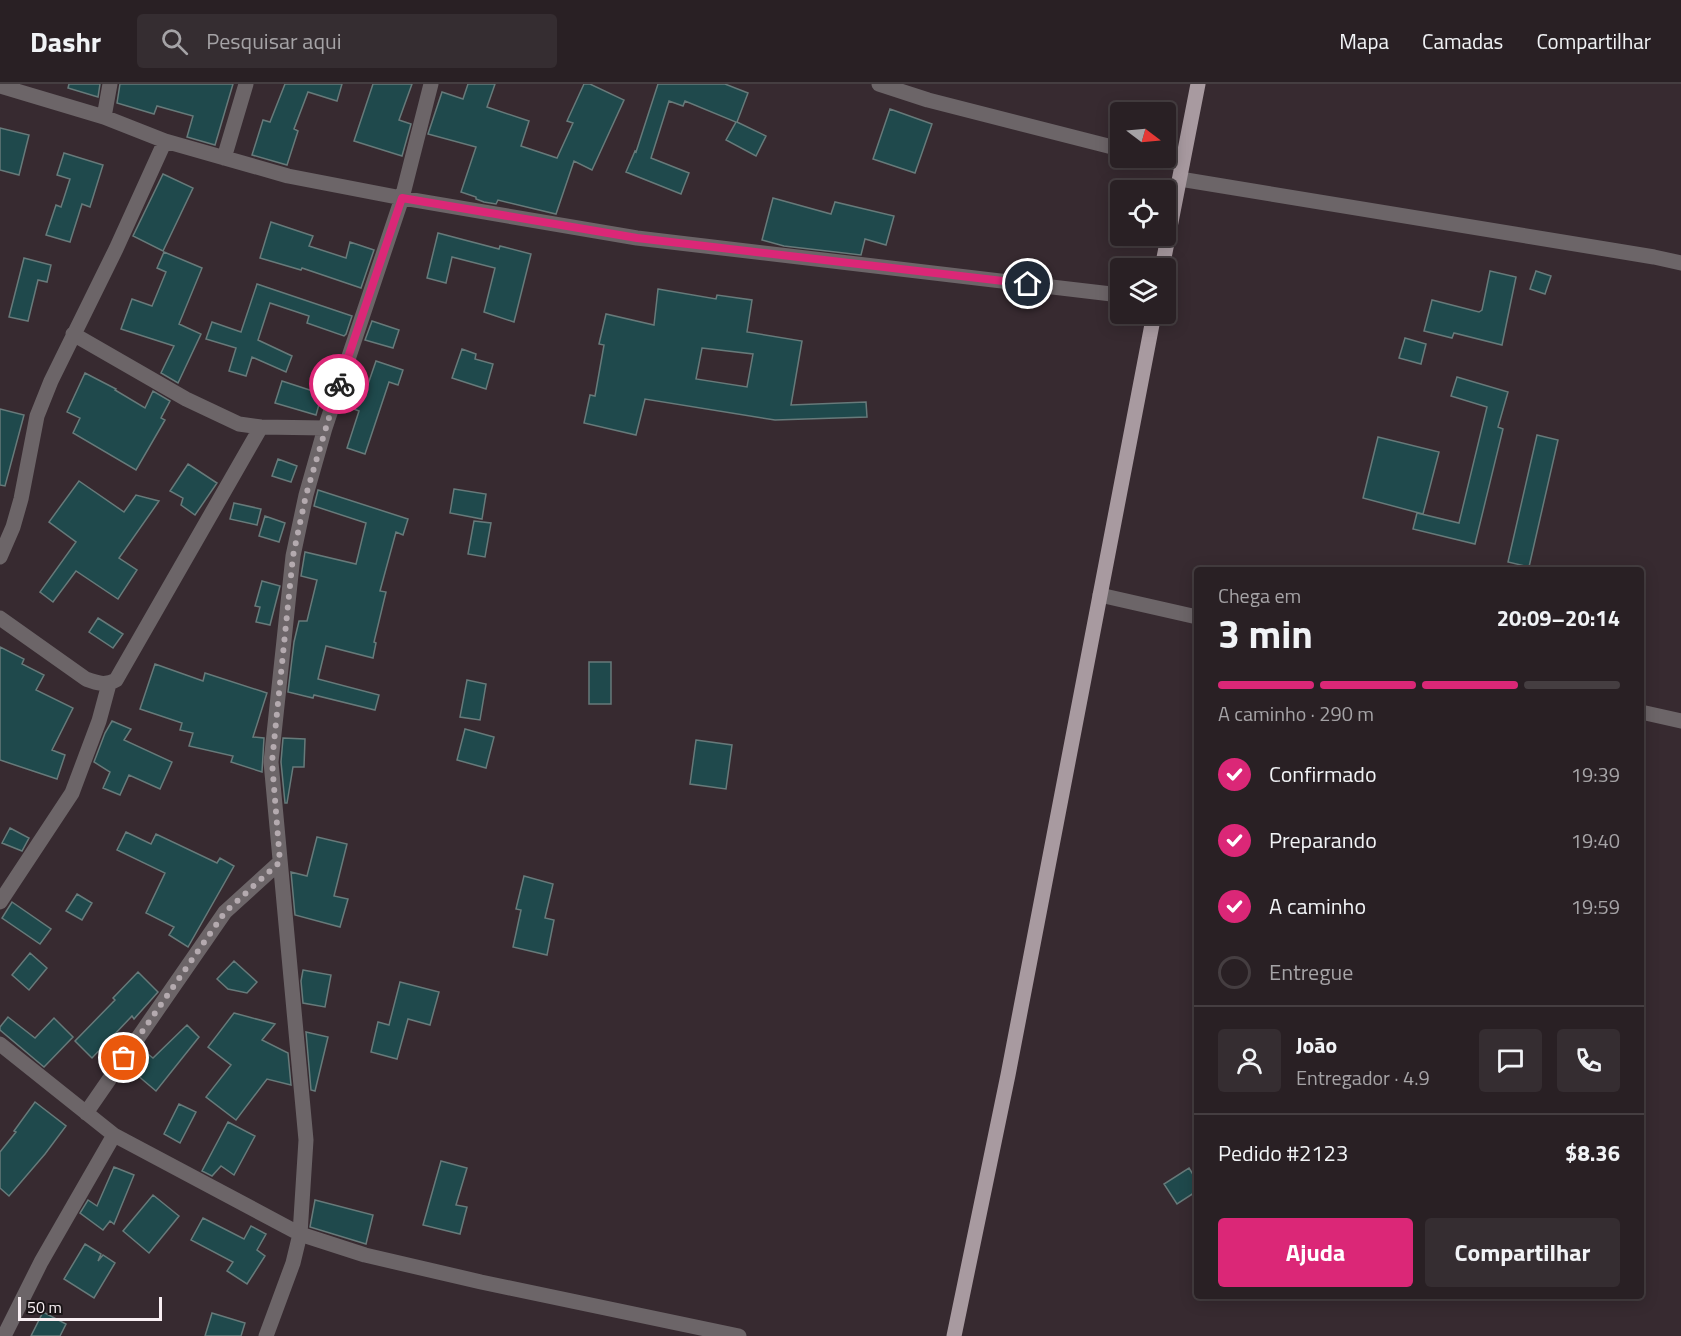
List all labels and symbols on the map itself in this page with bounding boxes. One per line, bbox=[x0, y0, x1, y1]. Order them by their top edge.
north arrow bbox=[1110, 102, 1176, 168]
pin bbox=[1002, 258, 1053, 309]
courier bbox=[309, 354, 369, 414]
pin bbox=[98, 1032, 149, 1083]
scale bar bbox=[18, 1294, 162, 1322]

